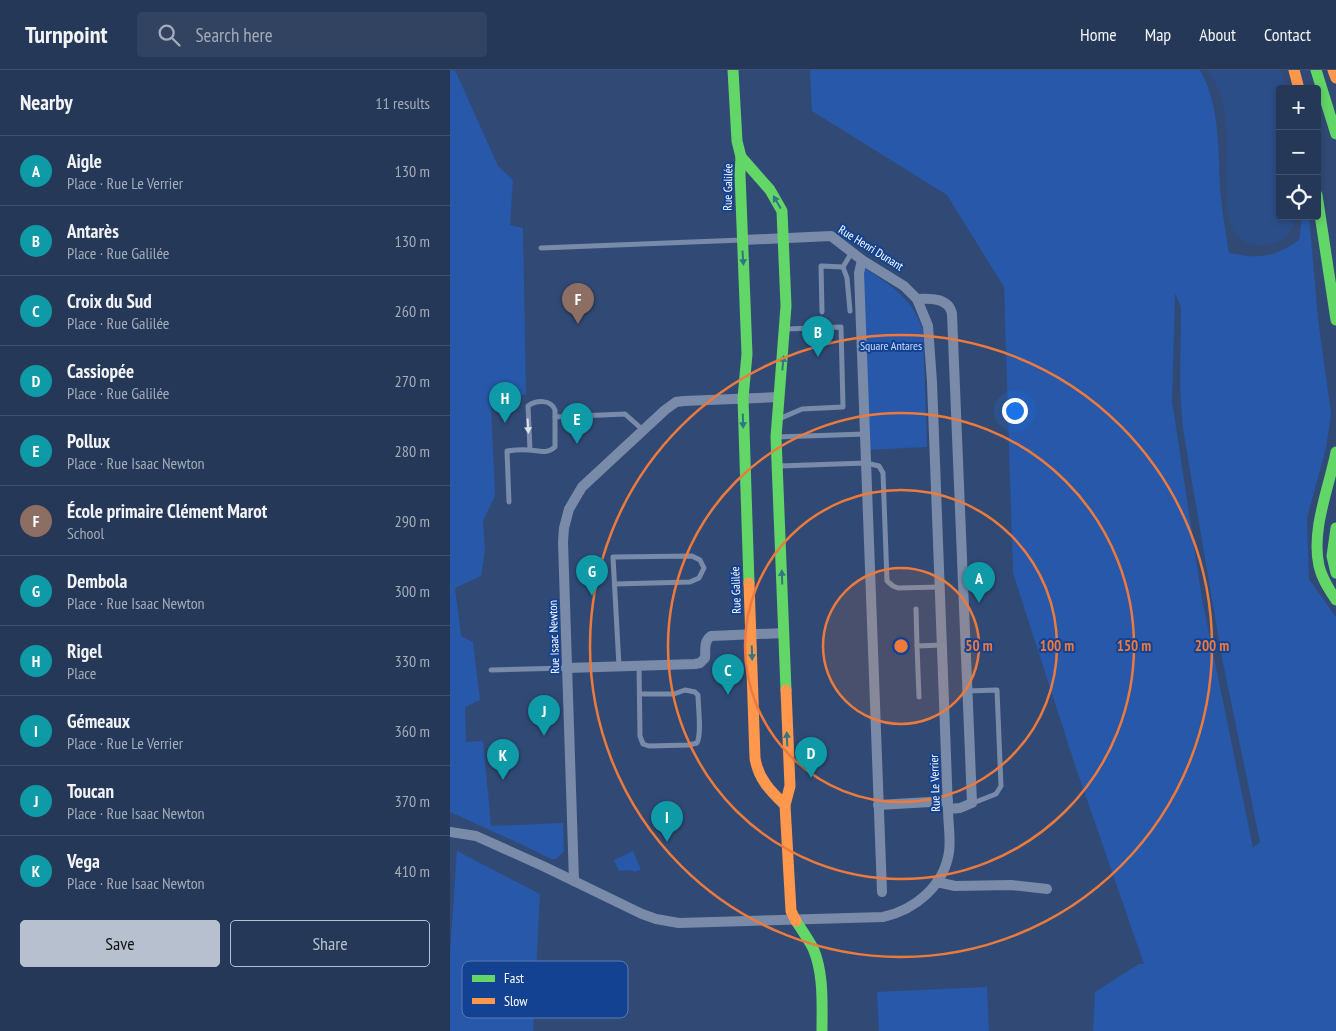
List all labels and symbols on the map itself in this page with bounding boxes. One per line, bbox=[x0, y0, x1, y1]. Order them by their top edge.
street label: Rue Galilée bbox=[720, 163, 735, 211]
one-way arrow bbox=[772, 195, 781, 208]
street label: Rue Henri Dunant bbox=[836, 222, 907, 274]
one-way arrow bbox=[740, 251, 748, 267]
pin: F bbox=[562, 283, 594, 324]
pin: B bbox=[802, 316, 834, 357]
park label: Square Antares bbox=[860, 338, 922, 353]
one-way arrow bbox=[779, 354, 787, 370]
pin: H bbox=[489, 382, 521, 423]
your location bbox=[1002, 398, 1028, 424]
pin: E bbox=[561, 403, 593, 444]
one-way arrow bbox=[740, 413, 748, 429]
one-way arrow bbox=[525, 418, 533, 434]
pin: G bbox=[576, 555, 608, 596]
pin: A bbox=[963, 562, 995, 603]
street label: Rue Galilée bbox=[727, 566, 744, 614]
one-way arrow bbox=[777, 569, 785, 585]
street label: Rue Isaac Newton bbox=[545, 600, 562, 674]
text: 50 m bbox=[965, 636, 993, 655]
text: 100 m bbox=[1040, 636, 1074, 655]
text: 150 m bbox=[1117, 636, 1151, 655]
text: 200 m bbox=[1195, 636, 1229, 655]
centre of rings bbox=[892, 637, 910, 655]
one-way arrow bbox=[748, 645, 756, 661]
pin: C bbox=[712, 654, 744, 695]
pin: J bbox=[528, 695, 560, 736]
one-way arrow bbox=[783, 731, 791, 747]
pin: D bbox=[795, 737, 827, 778]
pin: K bbox=[487, 739, 519, 780]
street label: Rue Le Verrier bbox=[926, 753, 943, 812]
pin: I bbox=[651, 801, 683, 842]
legend bbox=[462, 961, 628, 1018]
text: Fast bbox=[504, 969, 524, 987]
text: Slow bbox=[504, 992, 528, 1010]

